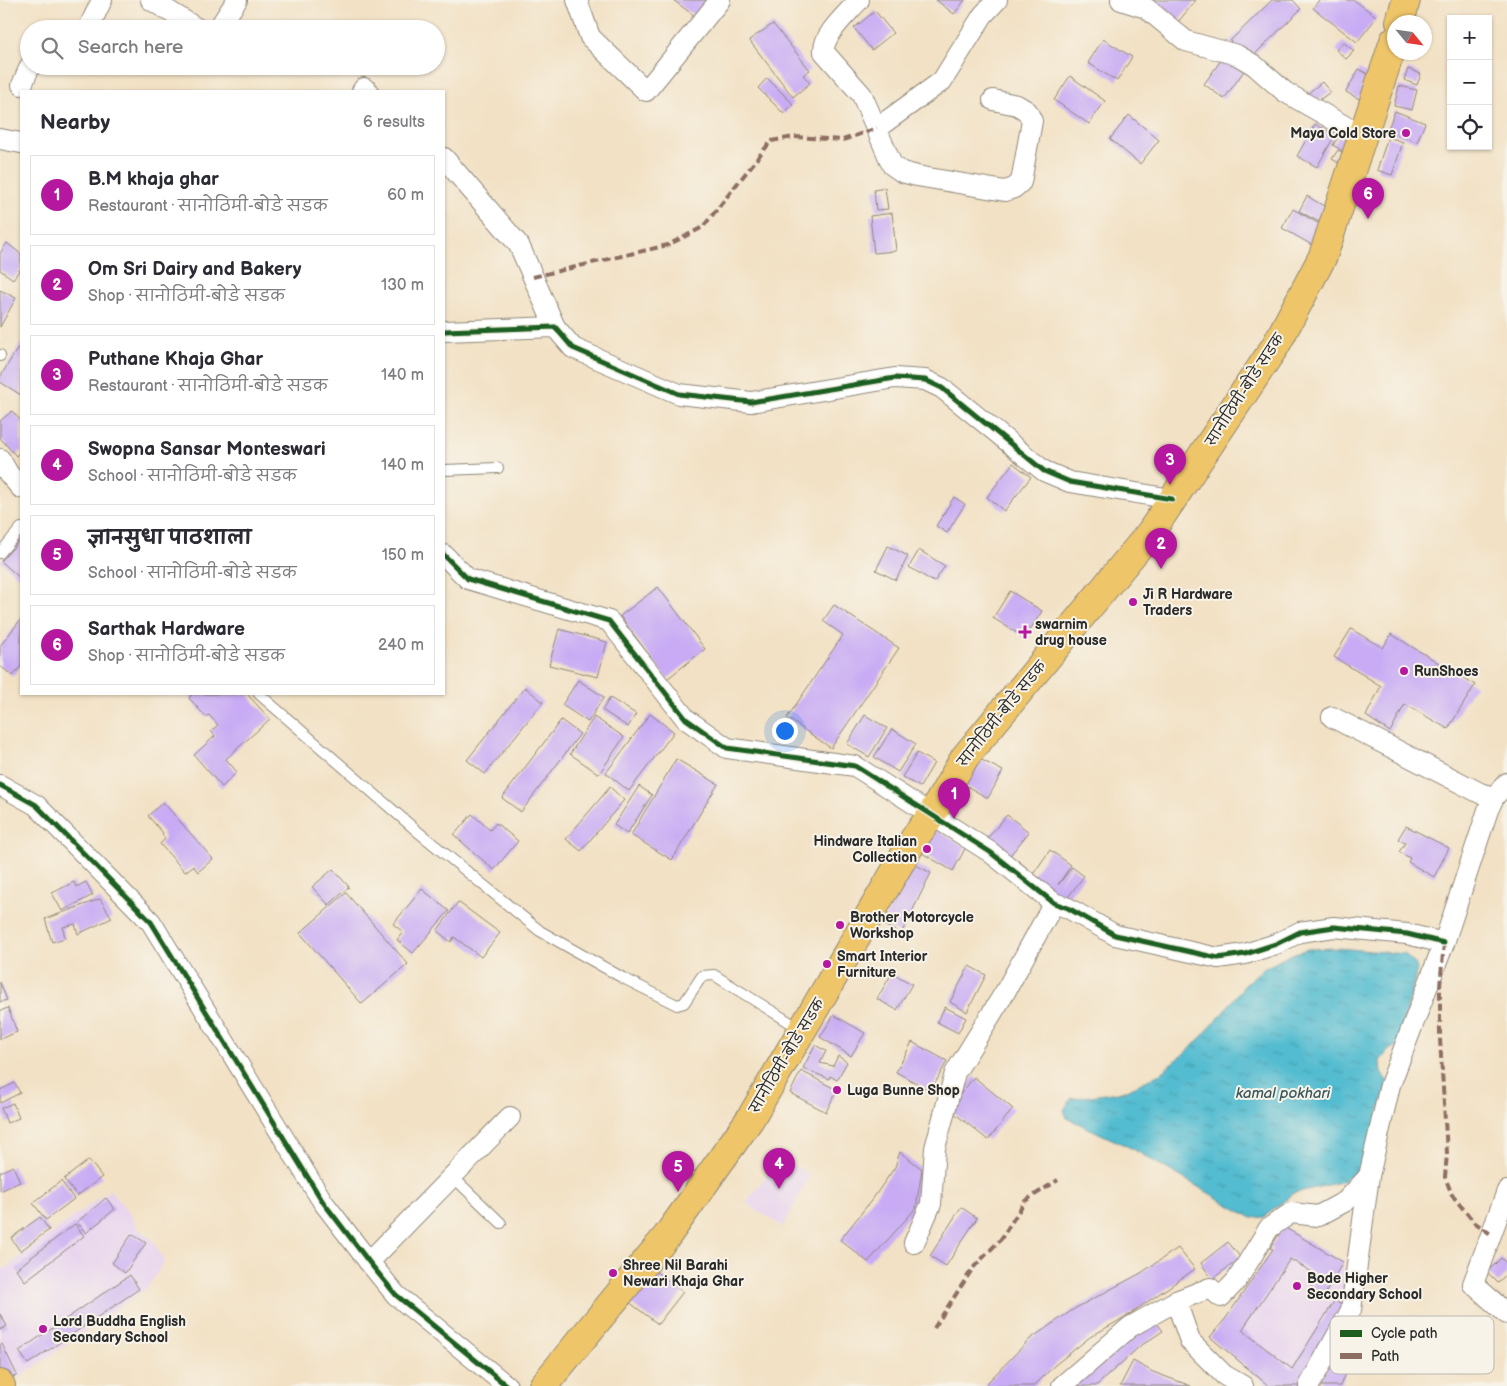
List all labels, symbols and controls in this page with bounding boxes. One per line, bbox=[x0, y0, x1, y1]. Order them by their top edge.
north arrow bbox=[1387, 15, 1432, 60]
map controls bbox=[1447, 15, 1492, 150]
button: + bbox=[1447, 15, 1492, 60]
search box bbox=[20, 20, 445, 75]
icon: search bbox=[38, 34, 66, 62]
text: Search here bbox=[78, 36, 183, 59]
button: − bbox=[1447, 60, 1492, 105]
button: locate bbox=[1447, 105, 1492, 150]
text: Nearby bbox=[40, 110, 110, 135]
text: 6 results bbox=[363, 113, 425, 132]
place label: Maya Cold Store bbox=[1290, 125, 1396, 142]
marker: Maya Cold Store bbox=[1400, 127, 1412, 139]
text: B.M khaja ghar bbox=[88, 168, 219, 191]
pin: 6 bbox=[1352, 178, 1384, 219]
text: 1 bbox=[54, 186, 60, 205]
text: 60 m bbox=[387, 186, 424, 205]
text: Restaurant · सानोठिमी-बोडे सडक bbox=[88, 197, 328, 216]
text: Om Sri Dairy and Bakery bbox=[88, 258, 301, 281]
text: 2 bbox=[52, 276, 62, 295]
text: 130 m bbox=[381, 276, 424, 295]
text: Shop · सानोठिमी-बोडे सडक bbox=[88, 287, 285, 306]
street label: सानोठिमी-बोडे सडक bbox=[1199, 328, 1288, 450]
text: Puthane Khaja Ghar bbox=[88, 348, 263, 371]
text: 3 bbox=[52, 366, 62, 385]
text: 140 m bbox=[381, 366, 424, 385]
text: Restaurant · सानोठिमी-बोडे सडक bbox=[88, 377, 328, 396]
text: Swopna Sansar Monteswari bbox=[88, 438, 326, 461]
pin: 3 bbox=[1154, 444, 1186, 485]
text: 4 bbox=[52, 456, 62, 475]
text: 140 m bbox=[381, 456, 424, 475]
text: School · सानोठिमी-बोडे सडक bbox=[88, 467, 297, 486]
text: ज्ञानसुधा पाठशाला bbox=[88, 527, 251, 550]
pin: 2 bbox=[1145, 528, 1177, 569]
text: 5 bbox=[52, 546, 62, 565]
text: 150 m bbox=[382, 546, 424, 565]
text: School · सानोठिमी-बोडे सडक bbox=[88, 564, 297, 583]
place label: Ji R Hardware Traders bbox=[1143, 586, 1233, 619]
marker: Ji R Hardware Traders bbox=[1127, 596, 1139, 608]
place label: swarnim drug house bbox=[1035, 616, 1107, 649]
text: Sarthak Hardware bbox=[88, 618, 245, 641]
marker: swarnim drug house bbox=[1019, 626, 1031, 638]
text: 6 bbox=[52, 636, 62, 655]
text: 240 m bbox=[378, 636, 424, 655]
text: Shop · सानोठिमी-बोडे सडक bbox=[88, 647, 285, 666]
street label: सानोठिमी-बोडे सडक bbox=[951, 655, 1051, 771]
place label: RunShoes bbox=[1414, 663, 1478, 680]
marker: RunShoes bbox=[1398, 665, 1410, 677]
your location bbox=[772, 718, 798, 744]
pin: 1 bbox=[938, 778, 970, 819]
place label: Hindware Italian Collection bbox=[813, 833, 917, 866]
marker: Hindware Italian Collection bbox=[921, 843, 933, 855]
place label: Brother Motorcycle Workshop bbox=[850, 909, 974, 942]
marker: Brother Motorcycle Workshop bbox=[834, 919, 846, 931]
place label: Smart Interior Furniture bbox=[837, 948, 928, 981]
marker: Smart Interior Furniture bbox=[821, 958, 833, 970]
street label: सानोठिमी-बोडे सडक bbox=[743, 993, 829, 1117]
place label: Luga Bunne Shop bbox=[847, 1082, 960, 1099]
marker: Luga Bunne Shop bbox=[831, 1084, 843, 1096]
water label: kamal pokhari bbox=[1236, 1084, 1331, 1103]
pin: 4 bbox=[763, 1148, 795, 1189]
pin: 5 bbox=[662, 1151, 694, 1192]
place label: Shree Nil Barahi Newari Khaja Ghar bbox=[623, 1257, 744, 1290]
marker: Shree Nil Barahi Newari Khaja Ghar bbox=[607, 1267, 619, 1279]
place label: Bode Higher Secondary School bbox=[1307, 1270, 1422, 1303]
marker: Bode Higher Secondary School bbox=[1291, 1280, 1303, 1292]
place label: Lord Buddha English Secondary School bbox=[53, 1313, 186, 1346]
legend bbox=[1330, 1316, 1494, 1374]
marker: Lord Buddha English Secondary School bbox=[37, 1323, 49, 1335]
text: Cycle path bbox=[1371, 1325, 1438, 1342]
text: Path bbox=[1371, 1348, 1399, 1365]

